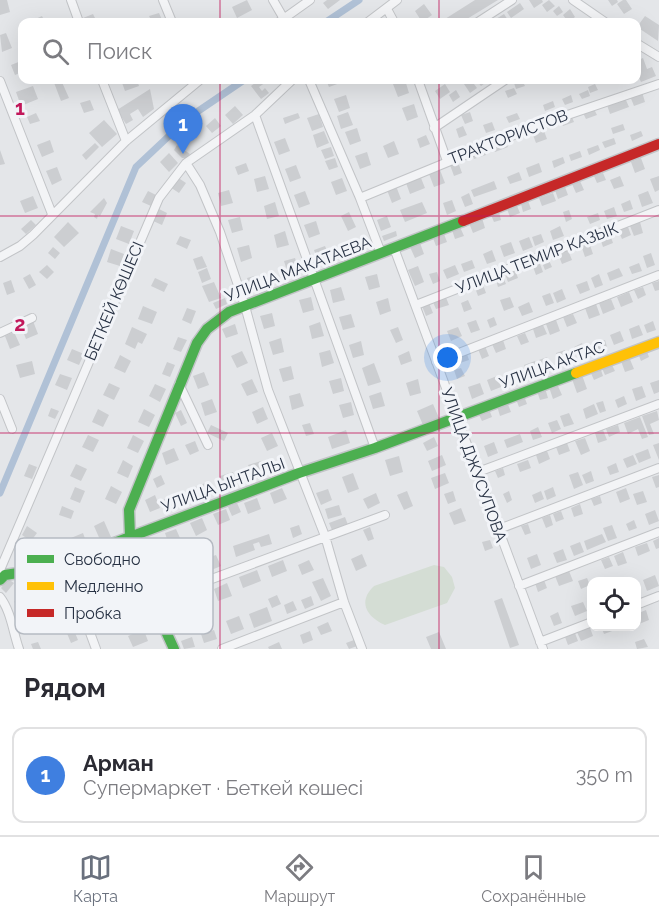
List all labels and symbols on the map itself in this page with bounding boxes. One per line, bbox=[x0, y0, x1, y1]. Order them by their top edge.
text: 1 bbox=[15, 96, 25, 120]
pin: 1 bbox=[164, 104, 202, 154]
street label: ТРАКТОРИСТОВ bbox=[446, 105, 570, 169]
street label: УЛИЦА ТЕМИР КАЗЫК bbox=[453, 218, 621, 298]
street label: УЛИЦА МАКАТАЕВА bbox=[222, 232, 374, 306]
street label: БЕТКЕЙ КӨШЕСІ bbox=[80, 239, 148, 363]
text: 2 bbox=[14, 312, 26, 336]
street label: УЛИЦА АКТАС bbox=[497, 337, 607, 393]
your location bbox=[433, 343, 462, 372]
street label: УЛИЦА ДЖУСУПОВА bbox=[437, 385, 511, 545]
street label: УЛИЦА ЫНТАЛЫ bbox=[159, 454, 287, 516]
legend bbox=[15, 538, 213, 634]
text: Свободно bbox=[64, 550, 140, 569]
text: Медленно bbox=[64, 577, 143, 596]
text: Пробка bbox=[64, 604, 122, 623]

